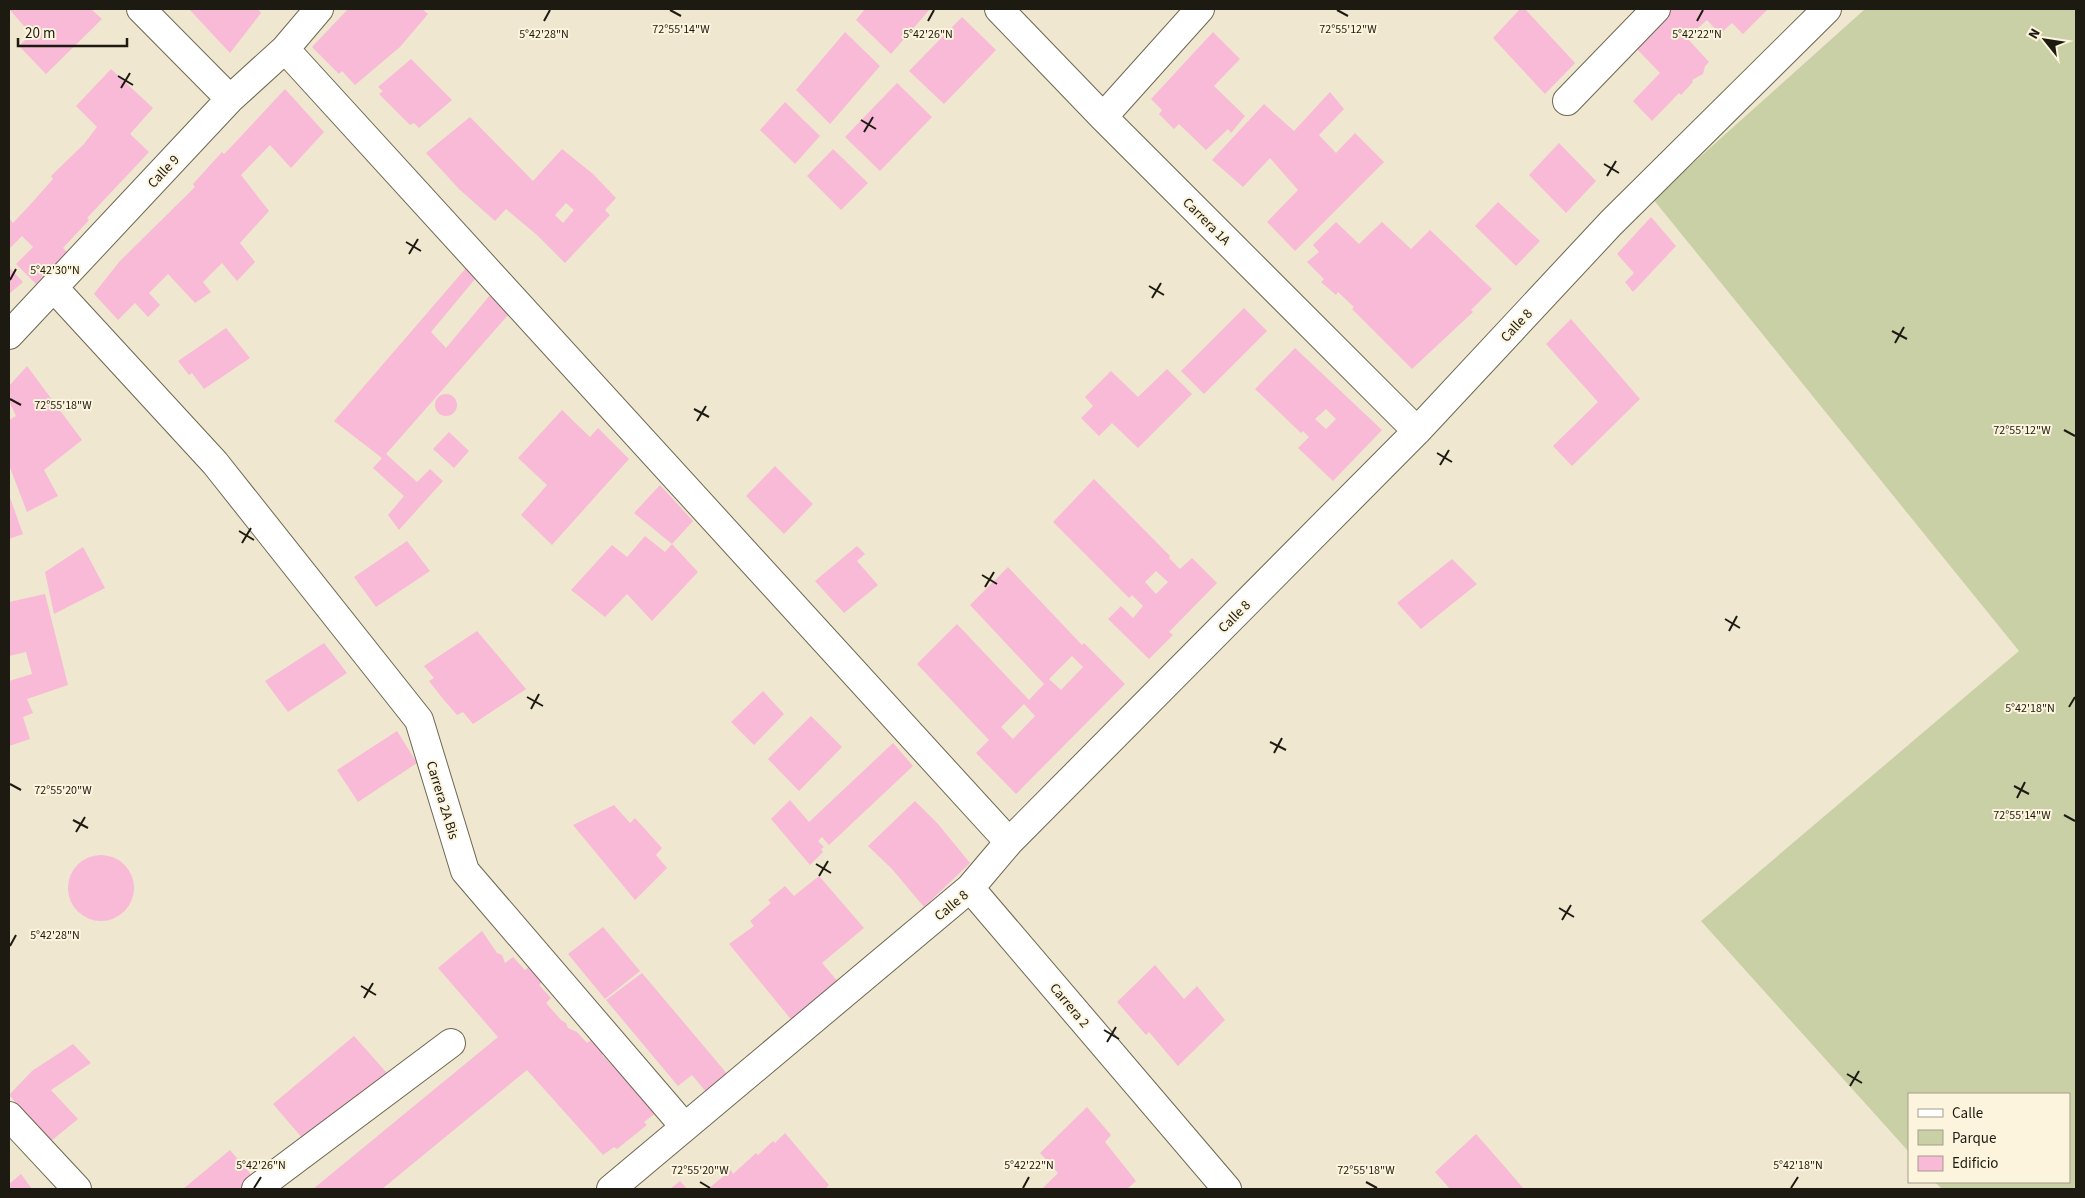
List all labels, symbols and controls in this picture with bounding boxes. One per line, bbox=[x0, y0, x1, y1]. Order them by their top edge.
scale bar bbox=[18, 15, 126, 47]
north arrow bbox=[2020, 15, 2070, 65]
text: 72°55'14"W bbox=[652, 21, 710, 38]
text: 72°55'12"W bbox=[1319, 21, 1377, 38]
text: 20 m bbox=[25, 23, 55, 44]
text: N bbox=[2024, 25, 2046, 43]
text: 5°42'28"N bbox=[519, 26, 569, 43]
text: 5°42'26"N bbox=[903, 26, 953, 43]
text: 5°42'22"N bbox=[1672, 26, 1722, 43]
street label: Calle 9 bbox=[143, 151, 184, 193]
street label: Carrera 1A bbox=[1178, 193, 1235, 250]
text: 5°42'30"N bbox=[30, 262, 80, 279]
street label: Calle 8 bbox=[1496, 305, 1537, 347]
text: 72°55'18"W bbox=[34, 397, 92, 414]
text: 72°55'12"W bbox=[1993, 422, 2051, 439]
street label: Calle 8 bbox=[1214, 596, 1256, 638]
text: 5°42'18"N bbox=[2005, 700, 2055, 717]
street label: Carrera 2A Bis bbox=[421, 759, 463, 842]
text: 72°55'20"W bbox=[34, 782, 92, 799]
text: 72°55'14"W bbox=[1993, 807, 2051, 824]
street label: Calle 8 bbox=[930, 886, 973, 926]
text: 5°42'28"N bbox=[30, 927, 80, 944]
street label: Carrera 2 bbox=[1045, 979, 1094, 1032]
legend bbox=[1908, 1093, 2070, 1183]
text: Calle bbox=[1952, 1103, 1983, 1124]
text: Parque bbox=[1952, 1128, 1996, 1149]
text: Edificio bbox=[1952, 1153, 1999, 1174]
text: 5°42'26"N bbox=[236, 1157, 286, 1174]
text: 5°42'22"N bbox=[1004, 1157, 1054, 1174]
text: 5°42'18"N bbox=[1773, 1157, 1823, 1174]
text: 72°55'20"W bbox=[671, 1162, 729, 1179]
text: 72°55'18"W bbox=[1337, 1162, 1395, 1179]

